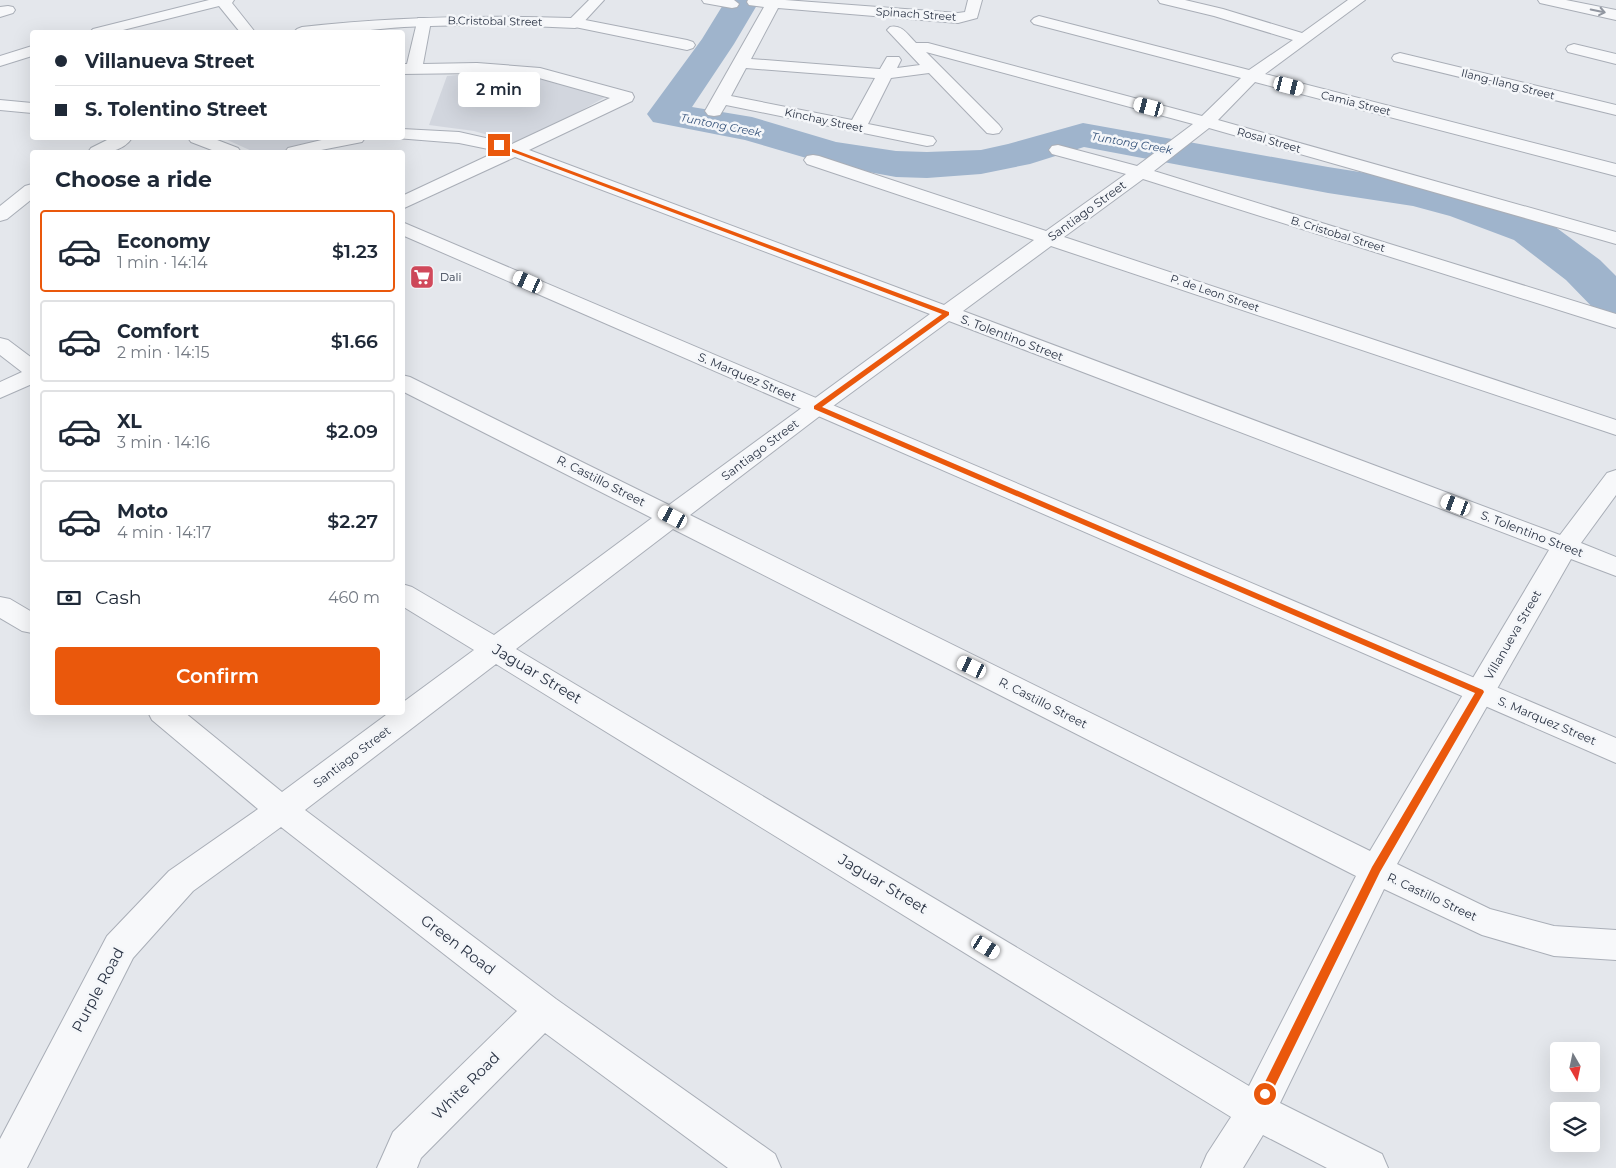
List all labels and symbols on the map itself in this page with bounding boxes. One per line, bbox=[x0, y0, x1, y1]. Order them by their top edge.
street label: Spinach Street bbox=[875, 4, 957, 24]
one-way arrow bbox=[1589, 7, 1605, 16]
street label: B.Cristobal Street bbox=[447, 13, 543, 29]
street label: Ilang-Ilang Street bbox=[1460, 66, 1557, 103]
callout: 2 min bbox=[458, 72, 540, 108]
car bbox=[1272, 75, 1305, 97]
street label: Camia Street bbox=[1320, 88, 1393, 119]
car bbox=[1132, 96, 1165, 118]
street label: Kinchay Street bbox=[783, 105, 865, 135]
water label: Tuntong Creek bbox=[679, 110, 763, 140]
street label: Rosal Street bbox=[1235, 124, 1303, 156]
water label: Tuntong Creek bbox=[1090, 129, 1174, 157]
route end bbox=[488, 134, 510, 156]
street label: Santiago Street bbox=[1045, 177, 1129, 244]
street label: B. Cristobal Street bbox=[1289, 213, 1387, 255]
supermarket icon: Dali bbox=[409, 264, 435, 290]
car bbox=[511, 269, 544, 295]
place label: Dali bbox=[440, 270, 462, 284]
street label: P. de Leon Street bbox=[1169, 271, 1262, 315]
street label: S. Tolentino Street bbox=[959, 311, 1066, 364]
street label: S. Marquez Street bbox=[696, 349, 799, 404]
street label: Santiago Street bbox=[718, 416, 801, 484]
street label: R. Castillo Street bbox=[555, 452, 648, 509]
car bbox=[1439, 493, 1472, 517]
car bbox=[656, 504, 689, 530]
street label: S. Tolentino Street bbox=[1479, 507, 1586, 560]
street label: Villanueva Street bbox=[1481, 587, 1544, 682]
street label: Jaguar Street bbox=[488, 639, 585, 708]
car bbox=[955, 654, 988, 680]
street label: R. Castillo Street bbox=[997, 674, 1090, 731]
street label: S. Marquez Street bbox=[1496, 693, 1599, 748]
street label: Santiago Street bbox=[310, 723, 393, 791]
street label: Jaguar Street bbox=[834, 849, 931, 918]
street label: R. Castillo Street bbox=[1385, 869, 1480, 924]
street label: Green Road bbox=[417, 910, 499, 979]
car bbox=[969, 933, 1002, 961]
street label: Purple Road bbox=[67, 944, 128, 1035]
north arrow bbox=[1550, 1042, 1600, 1092]
street label: White Road bbox=[428, 1048, 504, 1124]
route start bbox=[1254, 1083, 1276, 1105]

